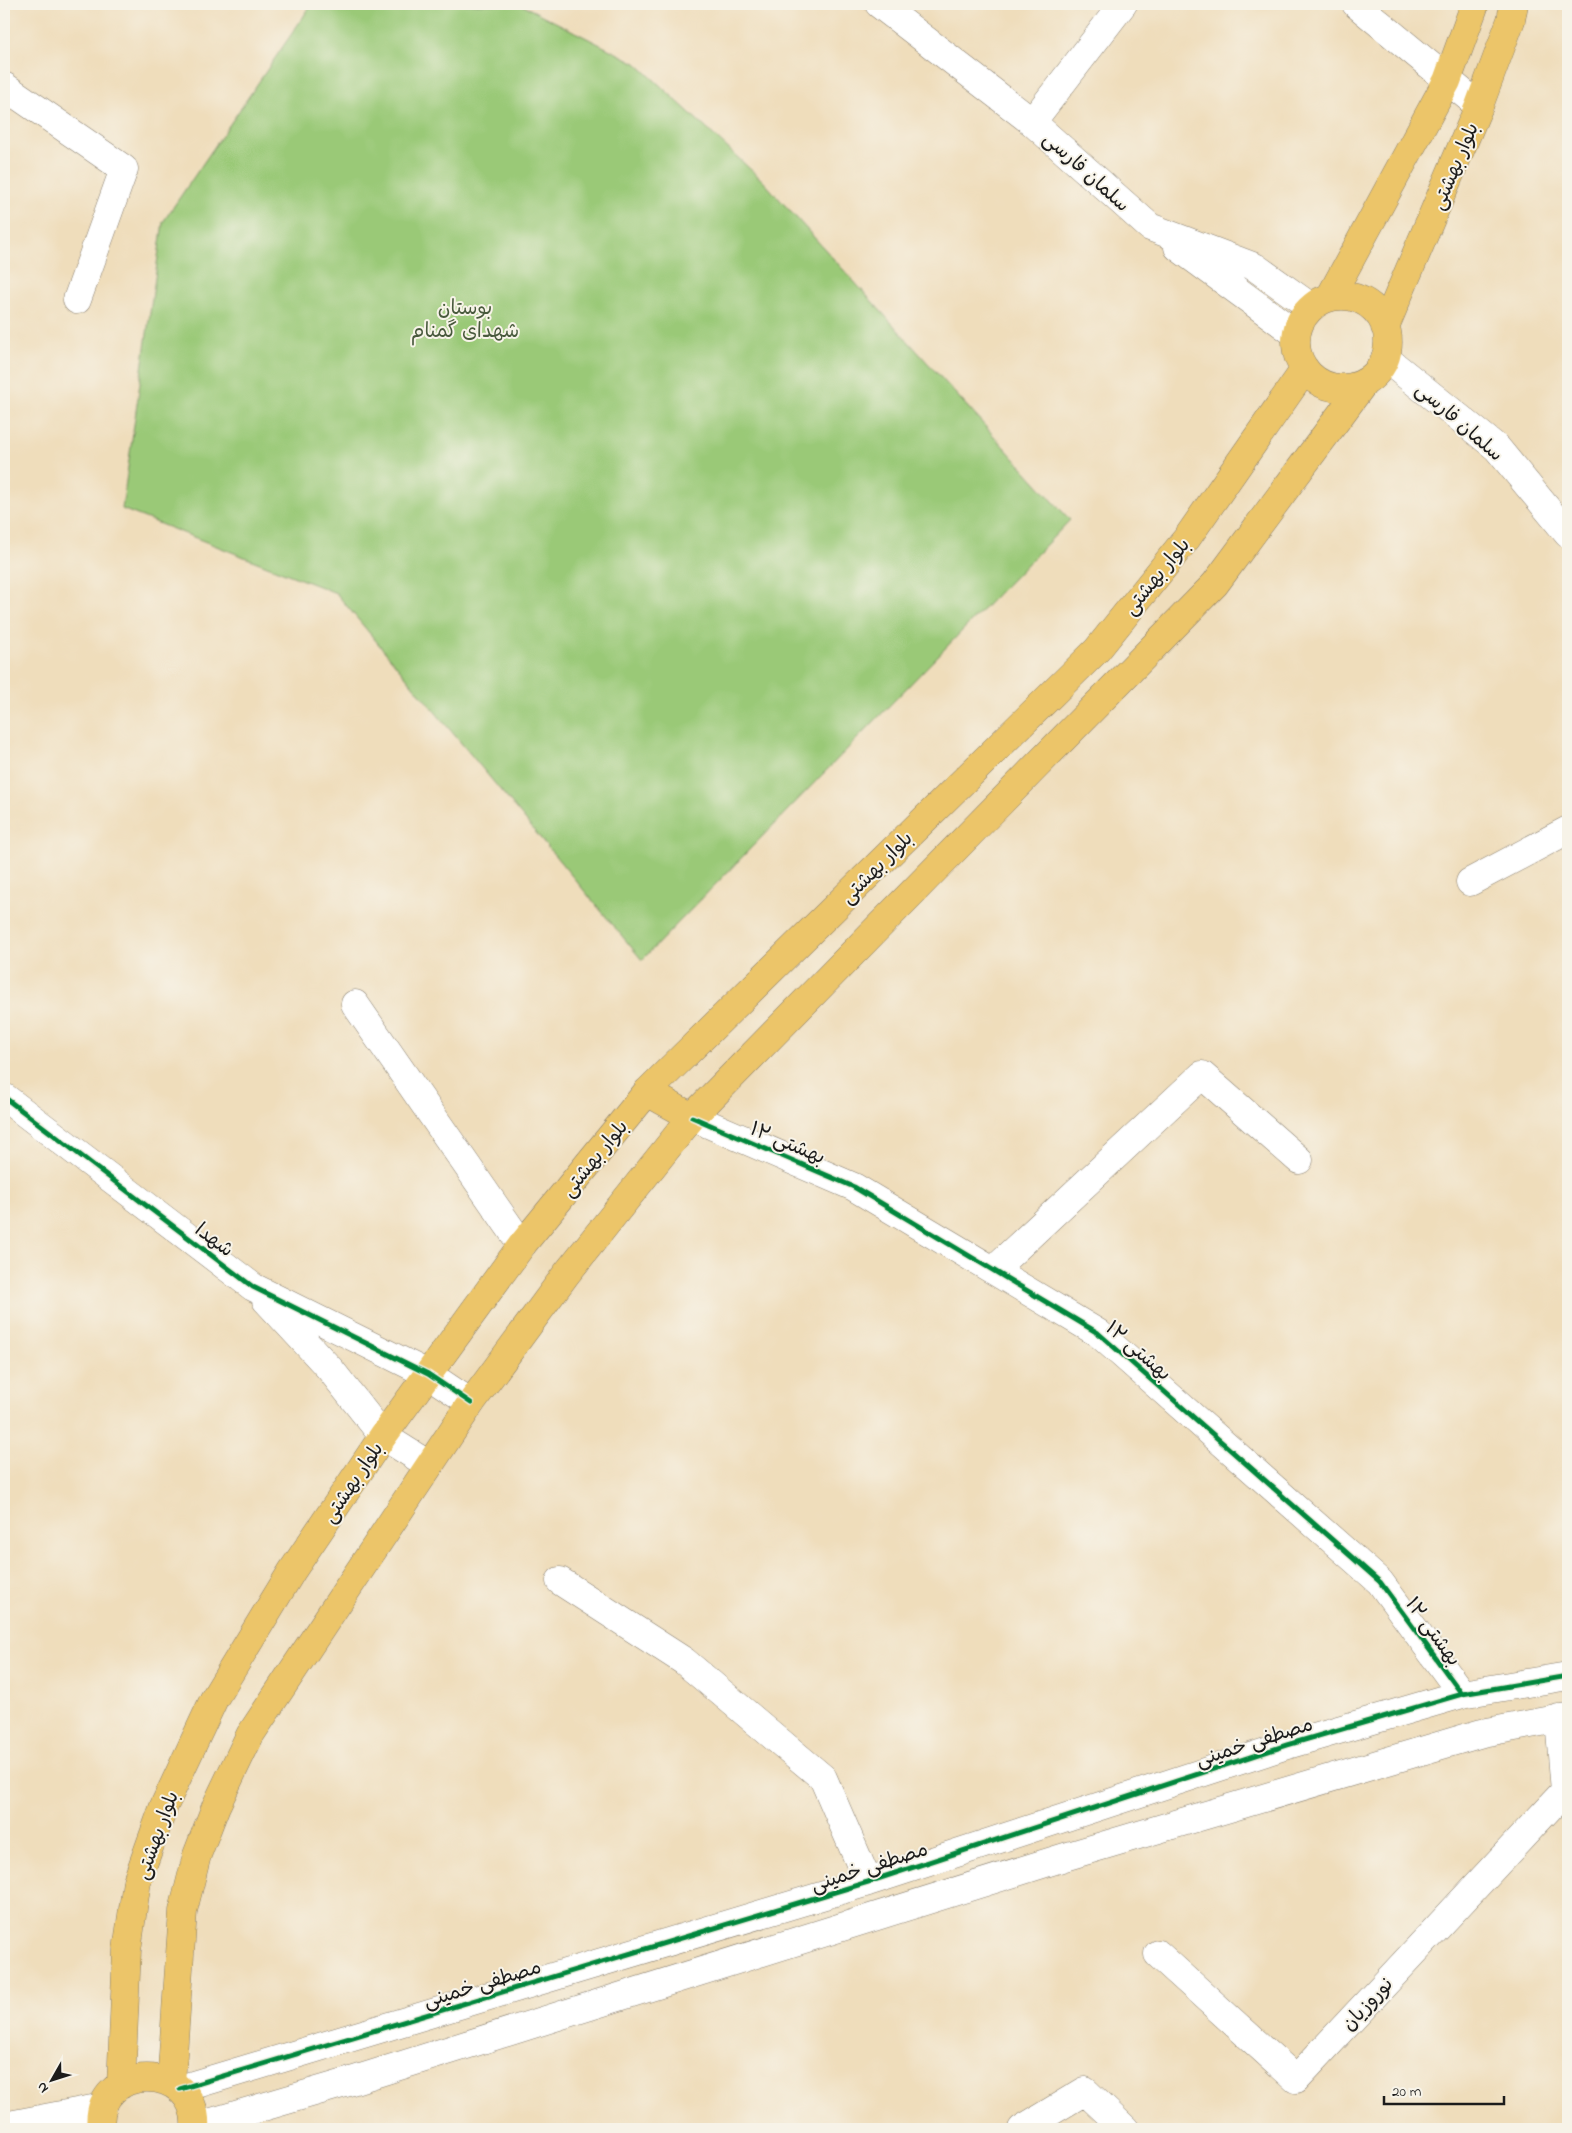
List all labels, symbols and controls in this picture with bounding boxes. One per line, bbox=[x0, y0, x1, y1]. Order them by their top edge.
street label: بلوار بهشتی bbox=[1425, 119, 1488, 215]
street label: سلمان فارسی bbox=[1035, 126, 1135, 220]
park label: بوستان شهدای گمنام bbox=[411, 295, 519, 347]
street label: سلمان فارسی bbox=[1408, 376, 1509, 469]
street label: بلوار بهشتی bbox=[1118, 533, 1198, 623]
street label: بلوار بهشتی bbox=[835, 826, 921, 912]
street label: بلوار بهشتی bbox=[556, 1115, 636, 1205]
street label: بهشتی ۱۲ bbox=[745, 1115, 829, 1173]
street label: شهدا bbox=[188, 1217, 239, 1265]
street label: بهشتی ۱۲ bbox=[1098, 1315, 1177, 1389]
street label: بلوار بهشتی bbox=[316, 1437, 392, 1530]
street label: بهشتی ۱۲ bbox=[1397, 1592, 1467, 1673]
street label: مصطفی خمینی bbox=[1192, 1711, 1317, 1776]
street label: بلوار بهشتی bbox=[129, 1787, 188, 1884]
street label: مصطفی خمینی bbox=[807, 1836, 932, 1901]
street label: مصطفی خمینی bbox=[420, 1954, 545, 2017]
street label: نوروزیان bbox=[1336, 1971, 1402, 2039]
north arrow bbox=[28, 2056, 78, 2106]
scale bar bbox=[1384, 2073, 1504, 2105]
text: N bbox=[32, 2077, 54, 2098]
text: 20 m bbox=[1392, 2081, 1422, 2103]

